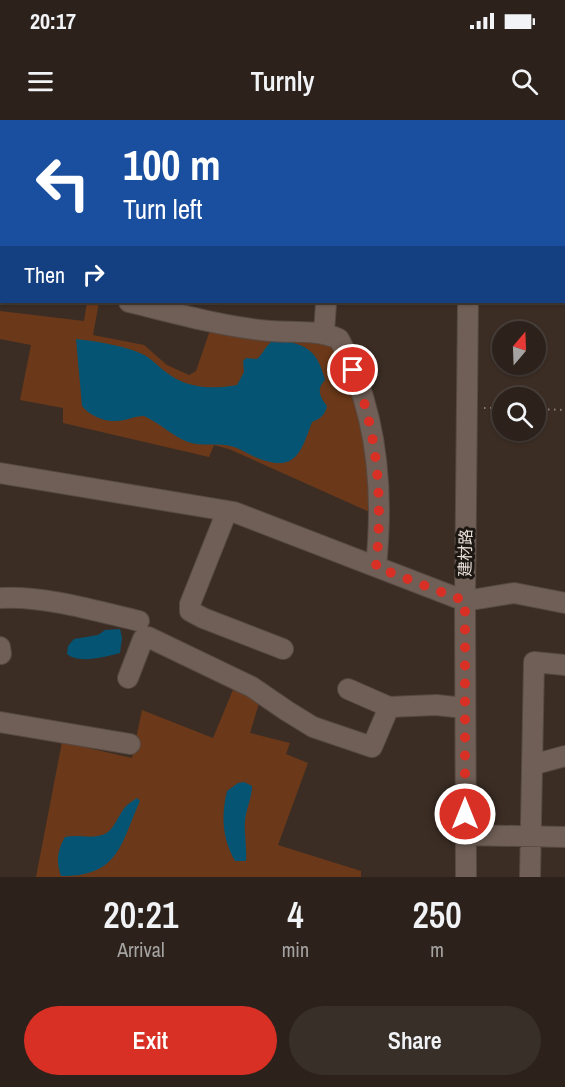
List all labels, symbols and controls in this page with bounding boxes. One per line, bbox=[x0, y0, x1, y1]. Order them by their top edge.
text: 20:17 bbox=[30, 6, 76, 36]
text: Turnly bbox=[251, 63, 314, 99]
icon: menu bbox=[24, 65, 57, 98]
icon: search bbox=[508, 65, 541, 98]
text: 100 m bbox=[123, 137, 221, 193]
icon: left bbox=[24, 144, 102, 222]
text: Turn left bbox=[123, 191, 202, 227]
icon: right bbox=[77, 258, 110, 291]
text: Then bbox=[24, 260, 65, 290]
north arrow bbox=[492, 321, 546, 375]
map controls bbox=[492, 321, 546, 441]
pin bbox=[327, 344, 378, 395]
icon: arrive bbox=[336, 353, 369, 386]
button: search bbox=[492, 387, 546, 441]
street label: 建材路 bbox=[454, 529, 476, 577]
position arrow bbox=[433, 782, 497, 846]
text: 20:21 bbox=[103, 891, 178, 939]
text: 4 bbox=[287, 891, 304, 939]
text: 250 bbox=[412, 891, 462, 939]
text: Arrival bbox=[117, 936, 165, 963]
text: min bbox=[282, 936, 309, 963]
text: m bbox=[430, 936, 444, 963]
button: Exit bbox=[24, 1006, 277, 1075]
button: Share bbox=[289, 1006, 541, 1075]

